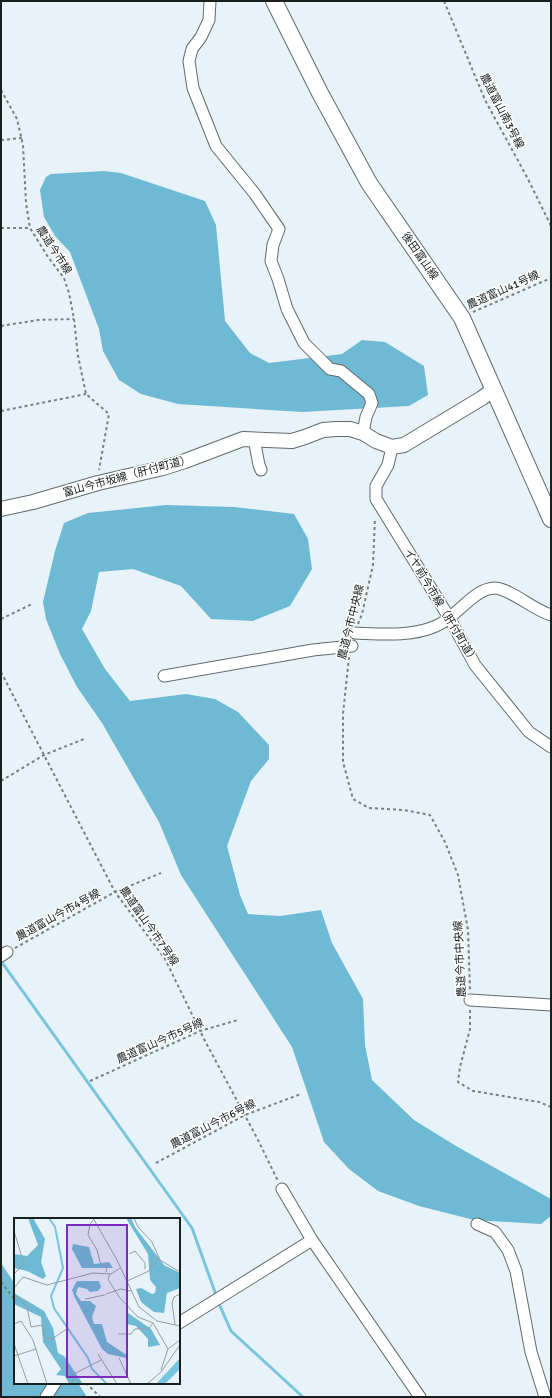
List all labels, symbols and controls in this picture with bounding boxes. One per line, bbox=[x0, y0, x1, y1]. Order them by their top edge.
street label: 農道富山南3号線 bbox=[477, 71, 527, 151]
street label: 農道今市線 bbox=[34, 223, 74, 277]
street label: 後田富山線 bbox=[399, 230, 441, 282]
street label: 農道富山41号線 bbox=[465, 268, 541, 312]
street label: 富山今市坂線（肝付町道） bbox=[62, 453, 192, 499]
street label: イヤ前今市線（肝付町道） bbox=[402, 546, 480, 666]
street label: 農道今市中央線 bbox=[335, 583, 367, 661]
street label: 農道富山今市7号線 bbox=[117, 884, 181, 968]
street label: 農道富山今市4号線 bbox=[14, 887, 102, 943]
street label: 農道今市中央線 bbox=[451, 920, 469, 998]
street label: 農道富山今市5号線 bbox=[114, 1016, 206, 1066]
street label: 農道富山今市6号線 bbox=[168, 1097, 258, 1151]
inset map bbox=[14, 1218, 180, 1384]

